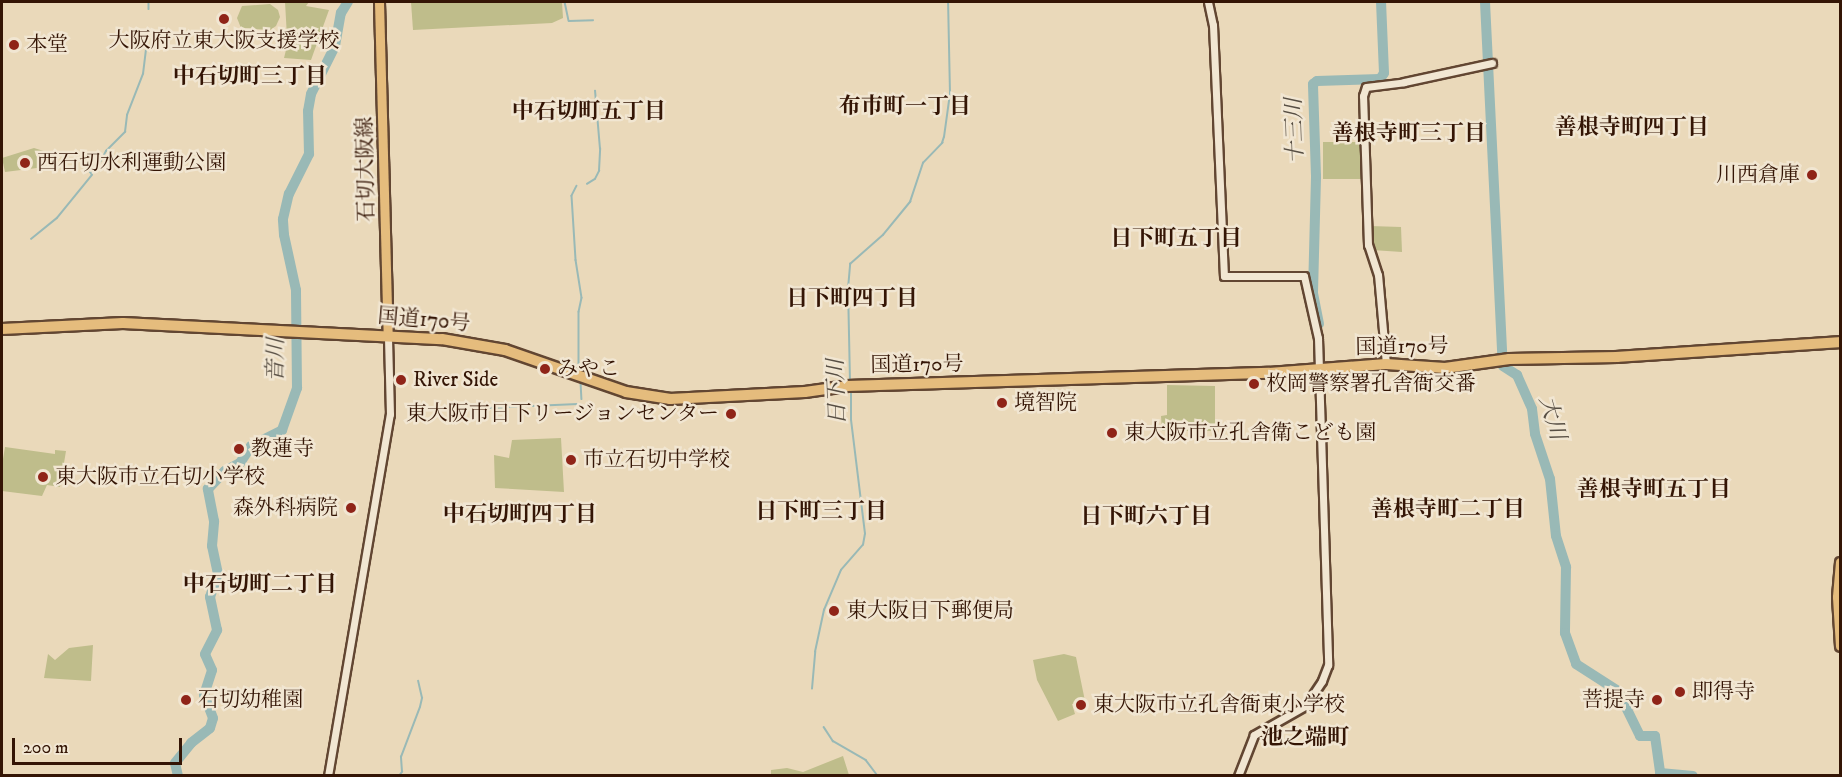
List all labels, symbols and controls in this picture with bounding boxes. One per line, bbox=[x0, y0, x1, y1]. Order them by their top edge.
marker: 大阪府立東大阪支援学校 bbox=[217, 12, 231, 26]
place label: 大阪府立東大阪支援学校 bbox=[109, 28, 339, 54]
place label: 本堂 bbox=[26, 32, 68, 58]
marker: 本堂 bbox=[7, 38, 21, 52]
district label: 中石切町三丁目 bbox=[173, 64, 327, 90]
district label: 布市町一丁目 bbox=[839, 94, 971, 120]
water label: 十三川 bbox=[1281, 98, 1309, 164]
district label: 中石切町五丁目 bbox=[512, 99, 666, 125]
district label: 善根寺町四丁目 bbox=[1555, 115, 1709, 141]
street label: 石切大阪線 bbox=[352, 116, 380, 222]
district label: 善根寺町三丁目 bbox=[1332, 121, 1486, 147]
place label: 西石切水利運動公園 bbox=[37, 150, 226, 176]
marker: 西石切水利運動公園 bbox=[18, 156, 32, 170]
place label: 川西倉庫 bbox=[1716, 162, 1800, 188]
marker: 川西倉庫 bbox=[1805, 168, 1819, 182]
district label: 日下町五丁目 bbox=[1110, 226, 1242, 252]
district label: 日下町四丁目 bbox=[786, 286, 918, 312]
street label: 国道170号 bbox=[377, 303, 471, 337]
street label: 国道170号 bbox=[1355, 334, 1449, 360]
water label: 音川 bbox=[262, 338, 290, 382]
street label: 国道170号 bbox=[870, 352, 964, 378]
place label: みやこ bbox=[557, 356, 620, 382]
water label: 日下川 bbox=[823, 359, 851, 425]
marker: みやこ bbox=[538, 362, 552, 376]
place label: River Side bbox=[413, 367, 498, 393]
place label: 枚岡警察署孔舎衙交番 bbox=[1266, 371, 1476, 397]
marker: River Side bbox=[394, 373, 408, 387]
marker: 枚岡警察署孔舎衙交番 bbox=[1247, 377, 1261, 391]
place label: 境智院 bbox=[1014, 390, 1077, 416]
water label: 大川 bbox=[1533, 393, 1571, 443]
marker: 境智院 bbox=[995, 396, 1009, 410]
place label: 東大阪市日下リージョンセンター bbox=[404, 401, 719, 427]
marker: 東大阪市日下リージョンセンター bbox=[724, 407, 738, 421]
place label: 東大阪市立孔舎衛こども園 bbox=[1124, 420, 1376, 446]
marker: 東大阪市立孔舎衛こども園 bbox=[1105, 426, 1119, 440]
place label: 教蓮寺 bbox=[251, 436, 314, 462]
marker: 教蓮寺 bbox=[232, 442, 246, 456]
place label: 市立石切中学校 bbox=[583, 447, 730, 473]
marker: 市立石切中学校 bbox=[564, 453, 578, 467]
place label: 東大阪市立石切小学校 bbox=[55, 464, 265, 490]
marker: 東大阪市立石切小学校 bbox=[36, 470, 50, 484]
district label: 善根寺町五丁目 bbox=[1577, 477, 1731, 503]
place label: 森外科病院 bbox=[233, 495, 338, 521]
district label: 善根寺町二丁目 bbox=[1371, 497, 1525, 523]
marker: 森外科病院 bbox=[342, 499, 360, 517]
district label: 日下町三丁目 bbox=[755, 499, 887, 525]
district label: 中石切町四丁目 bbox=[443, 502, 597, 528]
district label: 日下町六丁目 bbox=[1080, 504, 1212, 530]
district label: 中石切町二丁目 bbox=[183, 572, 337, 598]
place label: 東大阪日下郵便局 bbox=[846, 598, 1014, 624]
marker: 東大阪日下郵便局 bbox=[827, 604, 841, 618]
place label: 即得寺 bbox=[1692, 679, 1755, 705]
marker: 即得寺 bbox=[1673, 685, 1687, 699]
place label: 石切幼稚園 bbox=[198, 687, 303, 713]
place label: 菩提寺 bbox=[1582, 687, 1645, 713]
place label: 東大阪市立孔舎衙東小学校 bbox=[1093, 692, 1345, 718]
marker: 石切幼稚園 bbox=[179, 693, 193, 707]
marker: 菩提寺 bbox=[1650, 693, 1664, 707]
marker: 東大阪市立孔舎衙東小学校 bbox=[1074, 698, 1088, 712]
district label: 池之端町 bbox=[1261, 725, 1349, 751]
scale bar bbox=[15, 726, 184, 764]
text: 200 m bbox=[23, 737, 69, 759]

